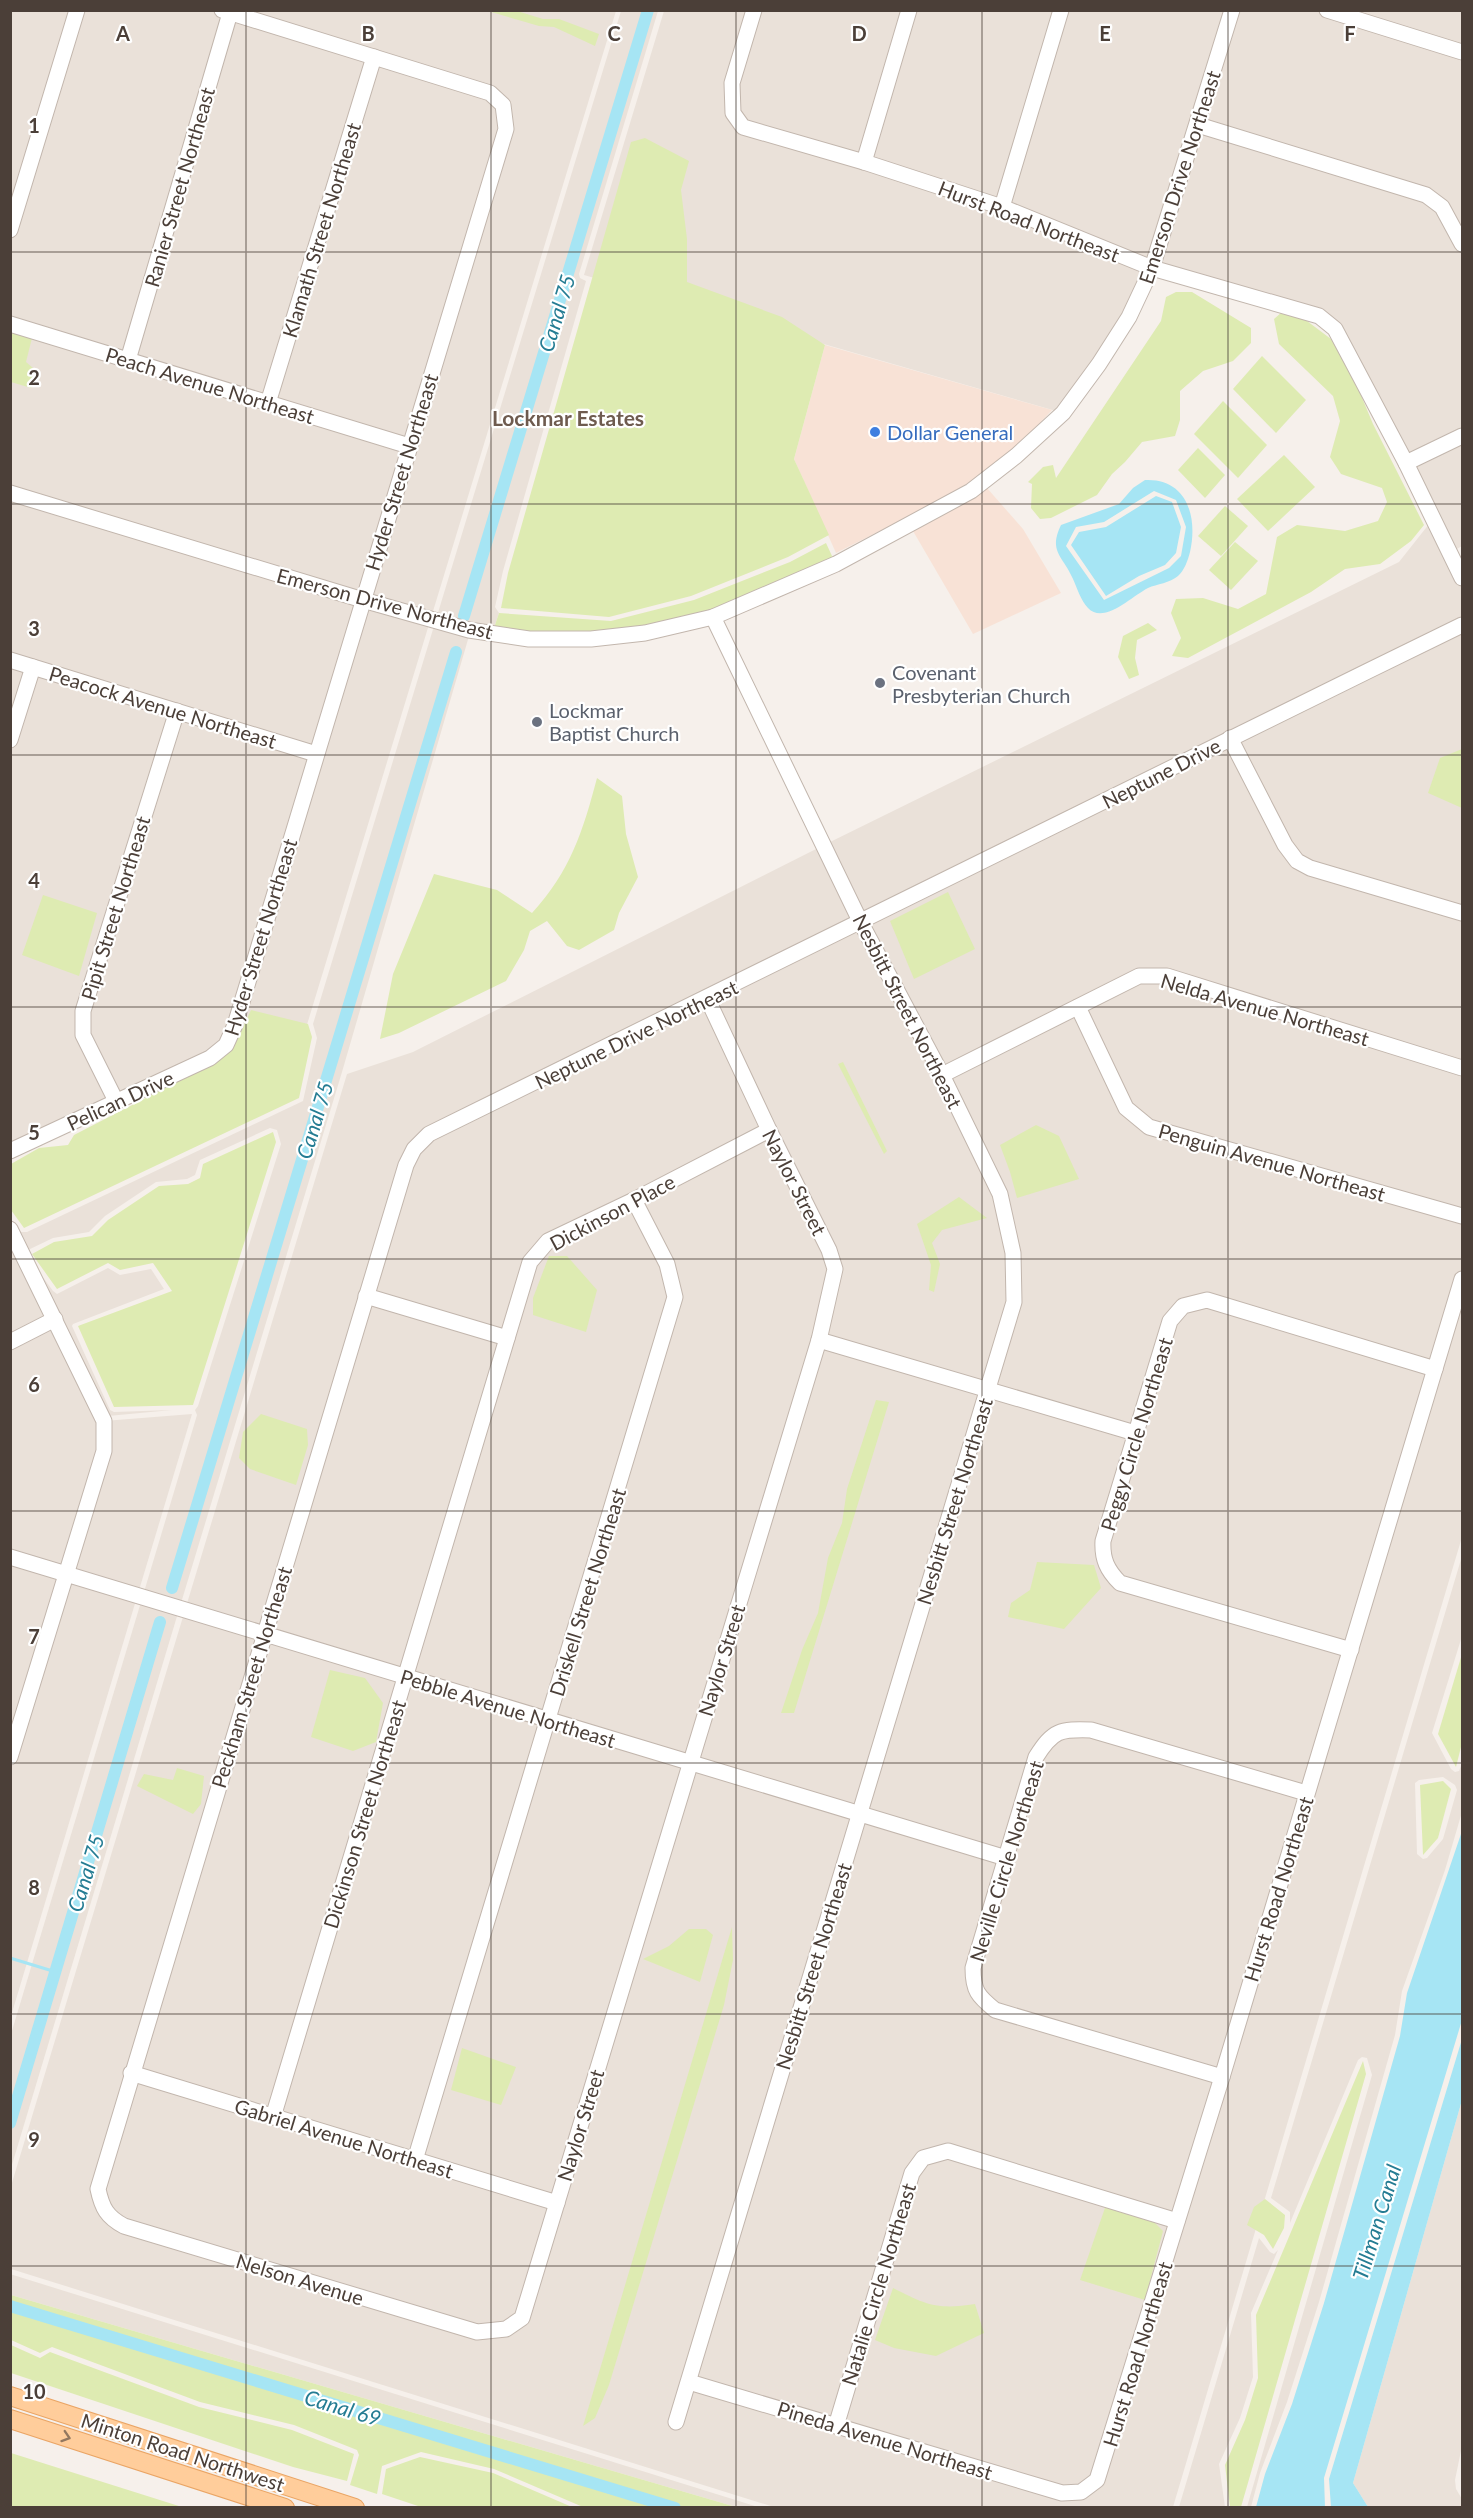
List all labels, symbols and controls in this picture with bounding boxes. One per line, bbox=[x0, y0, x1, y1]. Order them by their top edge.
text: A bbox=[115, 21, 130, 45]
text: B bbox=[361, 21, 375, 45]
text: C bbox=[607, 21, 621, 45]
text: D bbox=[851, 21, 867, 45]
text: E bbox=[1099, 21, 1111, 45]
text: F bbox=[1344, 21, 1356, 45]
street label: Emerson Drive Northeast bbox=[1133, 67, 1225, 287]
street label: Ranier Street Northeast bbox=[139, 84, 219, 290]
text: 1 bbox=[28, 113, 40, 137]
street label: Klamath Street Northeast bbox=[277, 120, 365, 340]
street label: Hurst Road Northeast bbox=[935, 175, 1123, 267]
water label: Canal 75 bbox=[532, 271, 580, 355]
street label: Peach Avenue Northeast bbox=[103, 342, 317, 428]
text: 2 bbox=[28, 365, 40, 389]
street label: Hyder Street Northeast bbox=[360, 371, 442, 573]
district label: Lockmar Estates bbox=[492, 405, 644, 430]
place label: Dollar General bbox=[887, 420, 1013, 444]
marker: Dollar General bbox=[868, 425, 882, 439]
street label: Emerson Drive Northeast bbox=[274, 563, 496, 643]
text: 3 bbox=[28, 616, 40, 640]
place label: Covenant Presbyterian Church bbox=[892, 660, 1070, 707]
street label: Peacock Avenue Northeast bbox=[46, 661, 280, 753]
marker: Covenant Presbyterian Church bbox=[873, 676, 887, 690]
place label: Lockmar Baptist Church bbox=[549, 698, 679, 745]
marker: Lockmar Baptist Church bbox=[530, 715, 544, 729]
street label: Neptune Drive bbox=[1098, 733, 1224, 813]
street label: Pipit Street Northeast bbox=[76, 813, 154, 1003]
street label: Hyder Street Northeast bbox=[219, 836, 301, 1038]
text: 4 bbox=[28, 868, 40, 892]
street label: Nesbitt Street Northeast bbox=[849, 910, 967, 1112]
street label: Nelda Avenue Northeast bbox=[1158, 968, 1372, 1050]
street label: Neptune Drive Northeast bbox=[531, 974, 741, 1094]
street label: Pelican Drive bbox=[63, 1065, 177, 1135]
water label: Canal 75 bbox=[290, 1078, 338, 1162]
street label: Penguin Avenue Northeast bbox=[1156, 1118, 1388, 1206]
text: 5 bbox=[28, 1120, 40, 1144]
street label: Naylor Street bbox=[758, 1125, 832, 1239]
street label: Dickinson Place bbox=[545, 1169, 679, 1255]
street label: Peggy Circle Northeast bbox=[1095, 1334, 1177, 1534]
text: 6 bbox=[28, 1372, 40, 1396]
street label: Nesbitt Street Northeast bbox=[911, 1395, 997, 1607]
street label: Driskell Street Northeast bbox=[544, 1485, 630, 1699]
street label: Peckham Street Northeast bbox=[206, 1563, 296, 1791]
street label: Naylor Street bbox=[693, 1601, 749, 1719]
text: 7 bbox=[28, 1624, 40, 1648]
street label: Pebble Avenue Northeast bbox=[398, 1664, 618, 1752]
street label: Dickinson Street Northeast bbox=[318, 1697, 410, 1931]
street label: Neville Circle Northeast bbox=[964, 1758, 1048, 1964]
street label: Hurst Road Northeast bbox=[1238, 1794, 1318, 1984]
water label: Canal 75 bbox=[61, 1831, 109, 1915]
street label: Nesbitt Street Northeast bbox=[770, 1860, 856, 2072]
text: 8 bbox=[28, 1875, 40, 1899]
street label: Naylor Street bbox=[552, 2066, 608, 2184]
street label: Gabriel Avenue Northeast bbox=[232, 2093, 456, 2183]
text: 9 bbox=[28, 2127, 40, 2151]
water label: Tillman Canal bbox=[1347, 2161, 1405, 2283]
street label: Natalie Circle Northeast bbox=[836, 2180, 920, 2388]
street label: Nelson Avenue bbox=[233, 2248, 367, 2310]
street label: Hurst Road Northeast bbox=[1097, 2259, 1177, 2449]
text: 10 bbox=[22, 2379, 46, 2403]
water label: Canal 69 bbox=[302, 2384, 384, 2430]
street label: Pineda Avenue Northeast bbox=[775, 2396, 995, 2484]
street label: Minton Road Northwest bbox=[78, 2408, 288, 2496]
one-way arrow bbox=[60, 2430, 71, 2442]

